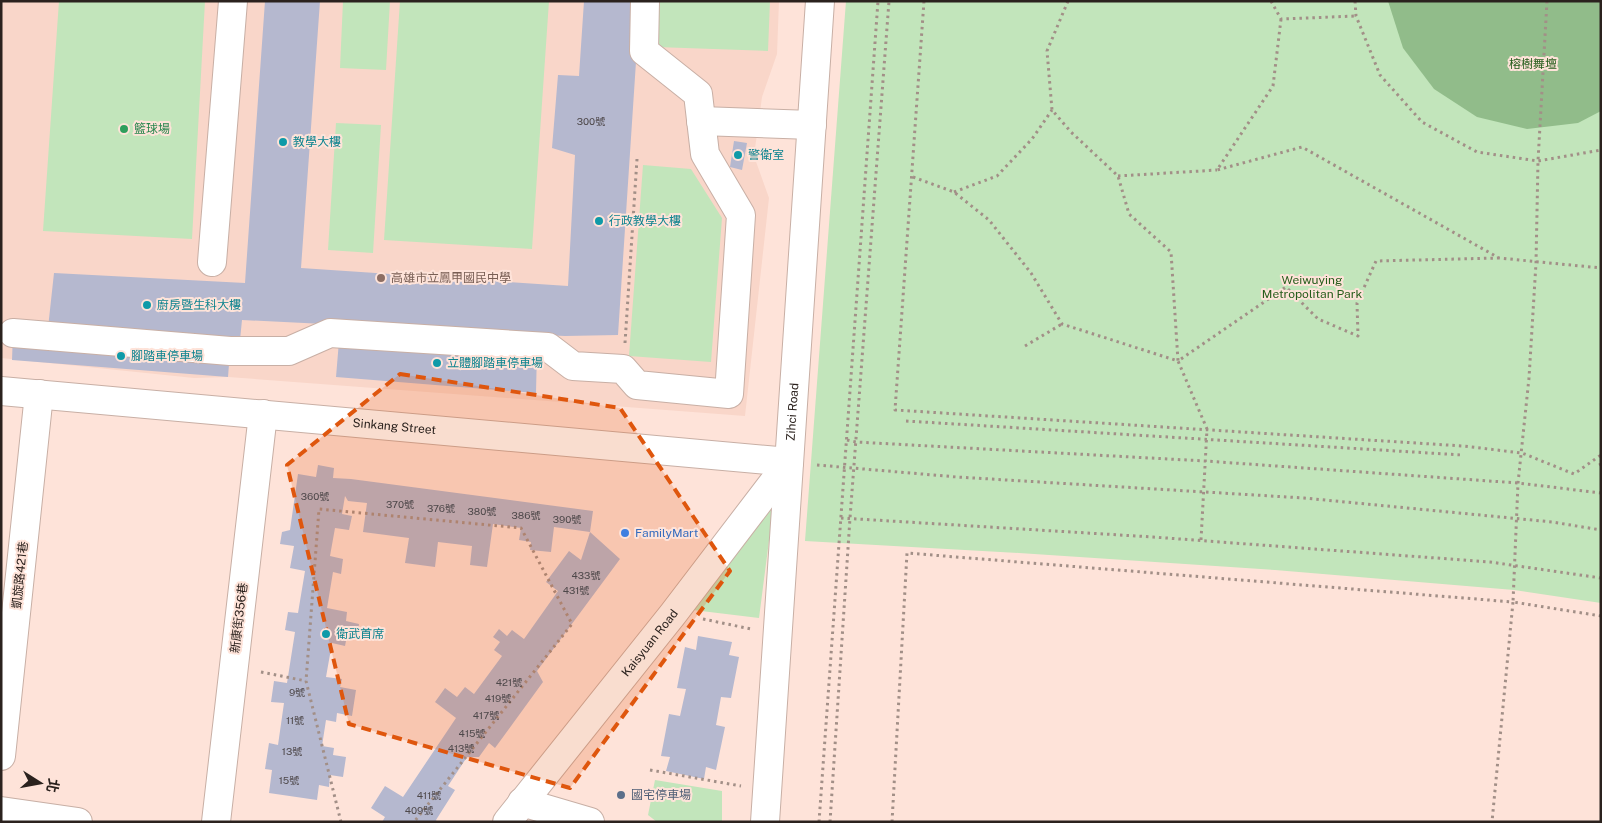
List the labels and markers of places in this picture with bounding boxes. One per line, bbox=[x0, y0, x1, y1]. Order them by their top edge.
place label: 籃球場 bbox=[134, 122, 170, 136]
marker: 籃球場 bbox=[118, 123, 130, 135]
place label: 教學大樓 bbox=[293, 135, 341, 149]
marker: 教學大樓 bbox=[277, 136, 289, 148]
place label: 警衛室 bbox=[748, 148, 784, 162]
marker: 警衛室 bbox=[732, 149, 744, 161]
place label: 行政教學大樓 bbox=[609, 214, 681, 228]
marker: 行政教學大樓 bbox=[593, 215, 605, 227]
place label: 高雄市立鳳甲國民中學 bbox=[391, 271, 511, 285]
marker: 高雄市立鳳甲國民中學 bbox=[375, 272, 387, 284]
place label: 廚房暨生科大樓 bbox=[157, 298, 241, 312]
marker: 廚房暨生科大樓 bbox=[141, 299, 153, 311]
place label: 腳踏車停車場 bbox=[131, 349, 203, 363]
marker: 腳踏車停車場 bbox=[115, 350, 127, 362]
place label: 立體腳踏車停車場 bbox=[447, 356, 543, 370]
marker: 立體腳踏車停車場 bbox=[431, 357, 443, 369]
place label: FamilyMart bbox=[635, 526, 699, 540]
marker: FamilyMart bbox=[619, 527, 631, 539]
place label: 衛武首席 bbox=[336, 627, 384, 641]
marker: 衛武首席 bbox=[320, 628, 332, 640]
place label: 國宅停車場 bbox=[631, 788, 691, 802]
marker: 國宅停車場 bbox=[615, 789, 627, 801]

